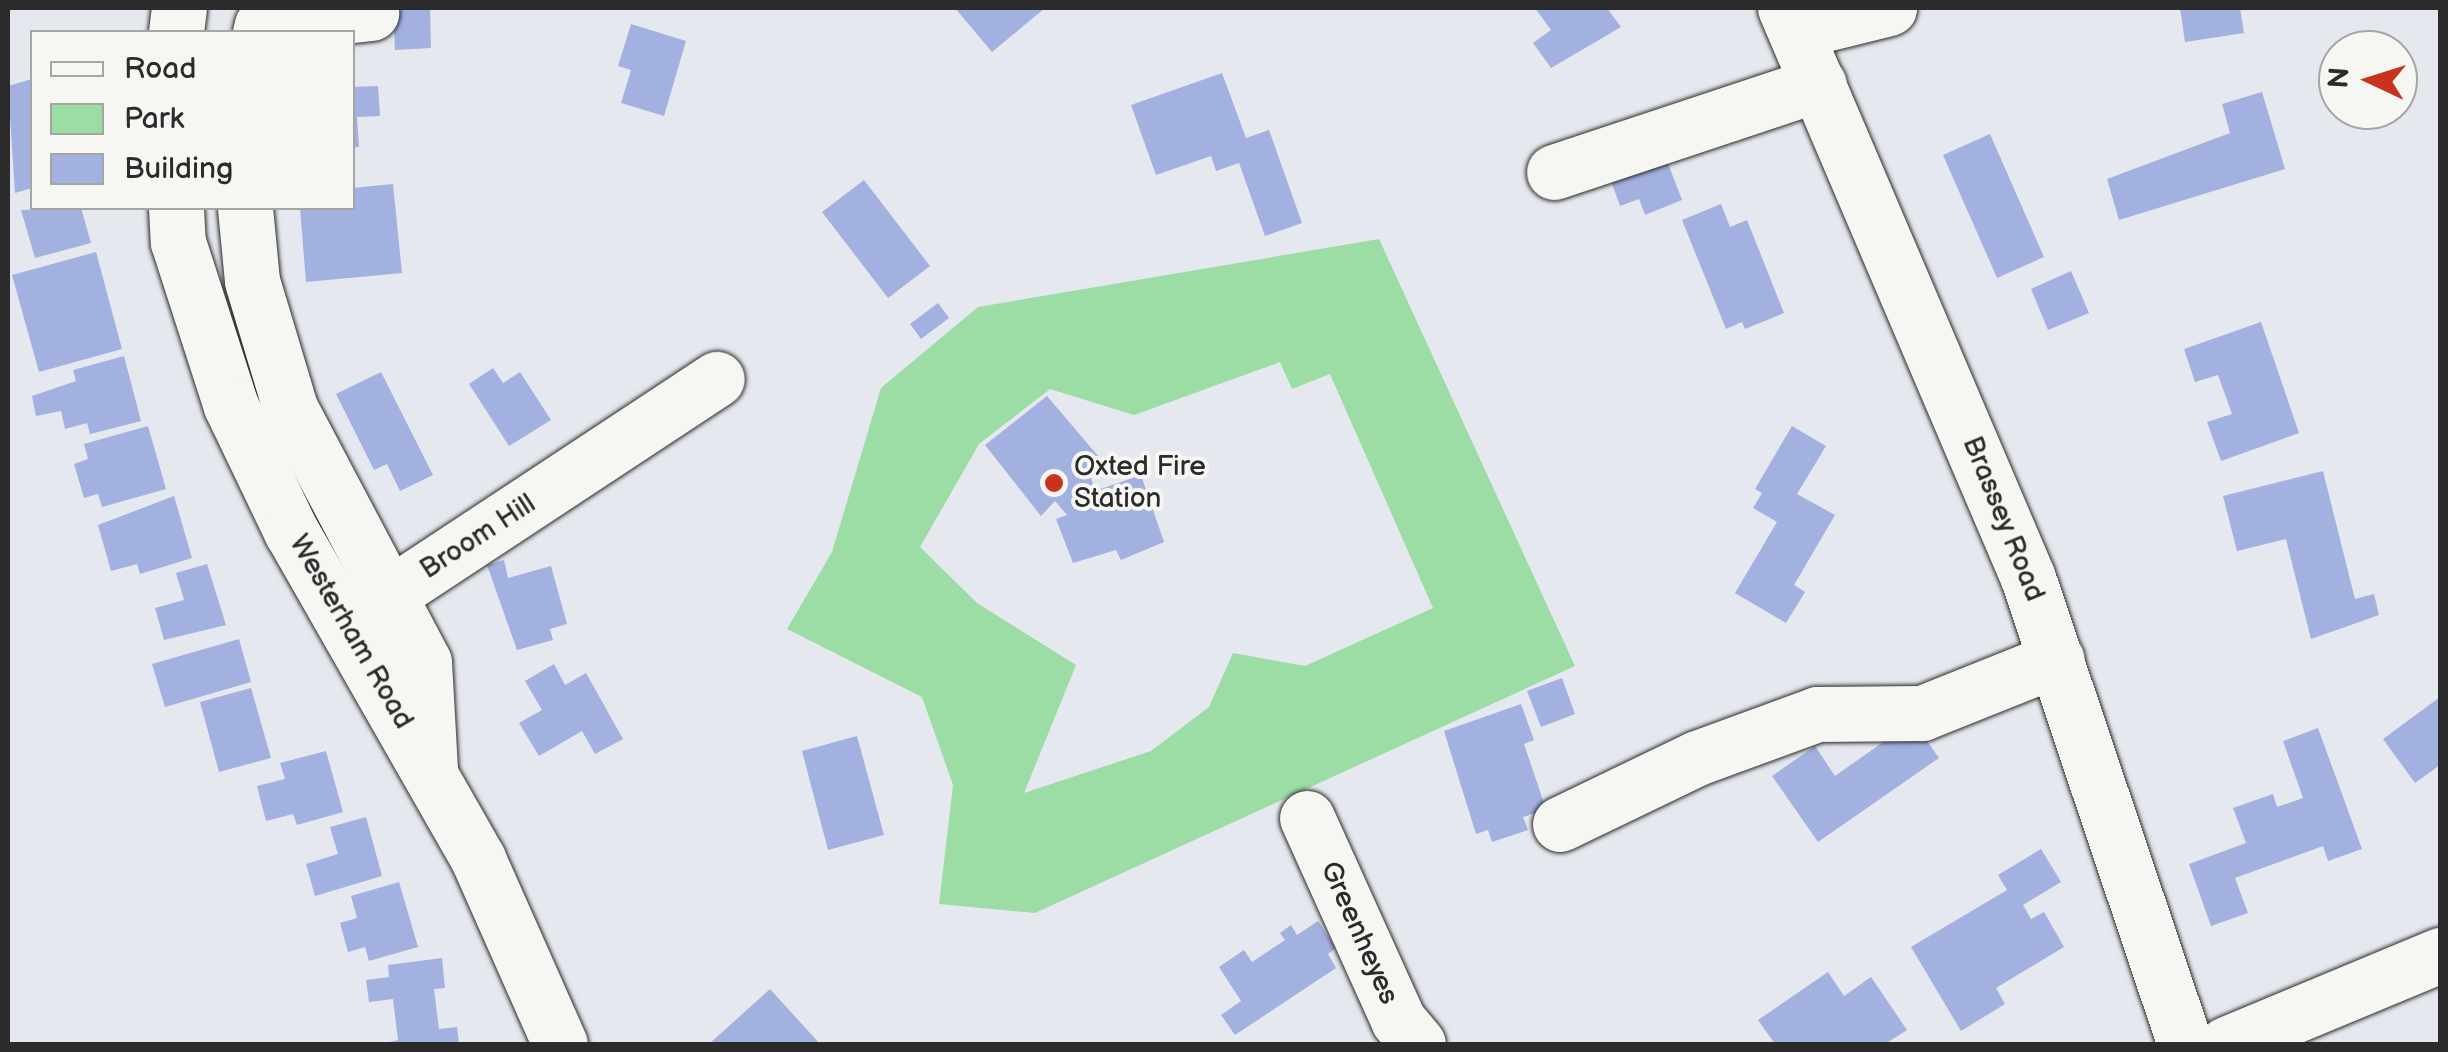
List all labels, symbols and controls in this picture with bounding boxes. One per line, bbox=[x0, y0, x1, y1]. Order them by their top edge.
legend bbox=[30, 30, 355, 210]
north arrow bbox=[2318, 30, 2418, 130]
text: Road bbox=[124, 51, 197, 87]
text: N bbox=[2322, 66, 2357, 90]
text: Park bbox=[124, 101, 184, 137]
text: Building bbox=[124, 151, 233, 187]
street label: Brassey Road bbox=[1954, 431, 2052, 607]
place label: Oxted Fire Station bbox=[1074, 450, 1206, 516]
marker: Oxted Fire Station bbox=[1043, 472, 1065, 494]
street label: Broom Hill bbox=[414, 487, 542, 587]
street label: Westerham Road bbox=[282, 529, 420, 735]
street label: Greenheyes bbox=[1313, 856, 1405, 1010]

